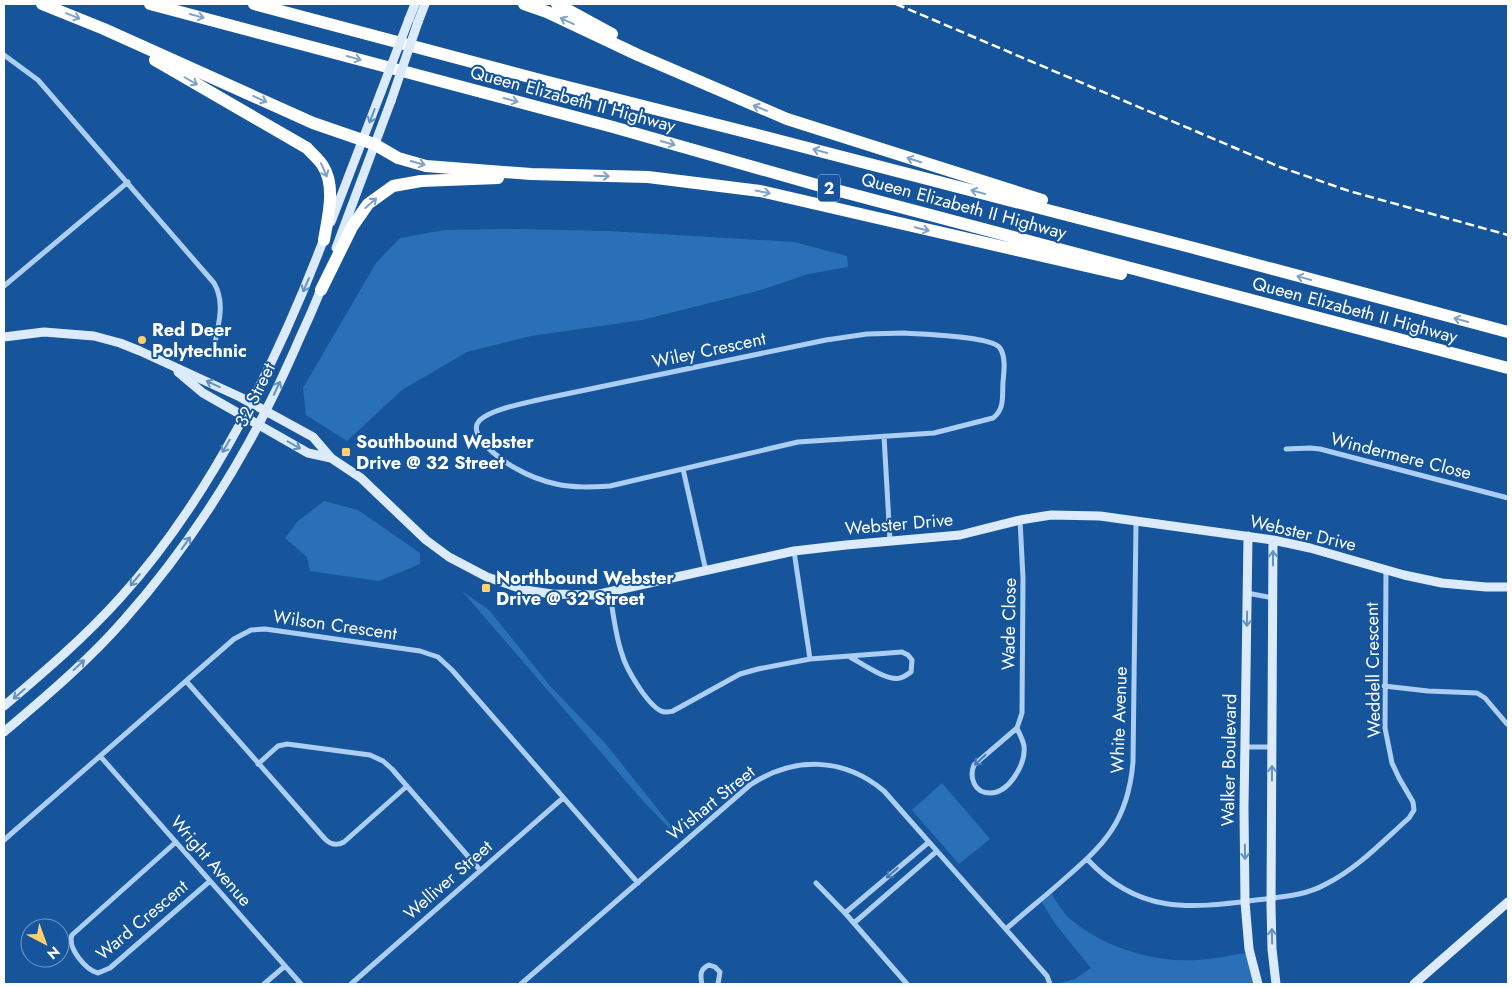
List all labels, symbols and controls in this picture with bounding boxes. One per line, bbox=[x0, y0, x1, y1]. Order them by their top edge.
one-way arrow bbox=[65, 12, 80, 22]
one-way arrow bbox=[189, 12, 205, 22]
one-way arrow bbox=[560, 16, 575, 26]
one-way arrow bbox=[346, 54, 362, 63]
street label: Queen Elizabeth II Highway bbox=[467, 59, 679, 139]
one-way arrow bbox=[183, 77, 198, 86]
one-way arrow bbox=[252, 95, 267, 105]
one-way arrow bbox=[503, 96, 519, 105]
one-way arrow bbox=[753, 103, 768, 112]
one-way arrow bbox=[367, 108, 376, 123]
one-way arrow bbox=[660, 138, 676, 148]
one-way arrow bbox=[813, 146, 829, 155]
one-way arrow bbox=[907, 154, 923, 164]
one-way arrow bbox=[409, 159, 425, 169]
one-way arrow bbox=[319, 163, 329, 178]
street label: Queen Elizabeth II Highway bbox=[858, 166, 1070, 246]
one-way arrow bbox=[594, 171, 610, 181]
road number: 2 bbox=[818, 174, 840, 202]
one-way arrow bbox=[970, 187, 986, 196]
one-way arrow bbox=[755, 188, 771, 197]
one-way arrow bbox=[364, 198, 377, 210]
one-way arrow bbox=[913, 225, 929, 234]
street label: Queen Elizabeth II Highway bbox=[1249, 270, 1461, 350]
one-way arrow bbox=[1297, 273, 1313, 282]
one-way arrow bbox=[301, 277, 311, 292]
one-way arrow bbox=[1454, 314, 1470, 324]
place label: Red Deer Polytechnic bbox=[152, 317, 247, 364]
street label: Wiley Crescent bbox=[650, 325, 769, 375]
marker: Red Deer Polytechnic bbox=[136, 334, 148, 346]
street label: 32 Street bbox=[228, 358, 282, 431]
one-way arrow bbox=[205, 379, 220, 389]
one-way arrow bbox=[273, 381, 282, 396]
street label: Windermere Close bbox=[1328, 426, 1474, 486]
place label: Southbound Webster Drive @ 32 Street bbox=[356, 429, 535, 476]
one-way arrow bbox=[221, 439, 231, 453]
one-way arrow bbox=[287, 440, 301, 450]
marker: Southbound Webster Drive @ 32 Street bbox=[340, 446, 352, 458]
street label: Webster Drive bbox=[844, 506, 954, 542]
street label: Webster Drive bbox=[1247, 508, 1359, 558]
one-way arrow bbox=[181, 536, 191, 550]
one-way arrow bbox=[1268, 551, 1278, 567]
place label: Northbound Webster Drive @ 32 Street bbox=[496, 565, 675, 612]
one-way arrow bbox=[129, 574, 141, 587]
street label: Wade Close bbox=[995, 578, 1023, 670]
marker: Northbound Webster Drive @ 32 Street bbox=[480, 582, 492, 594]
street label: Weddell Crescent bbox=[1359, 601, 1387, 738]
street label: Wilson Crescent bbox=[271, 603, 399, 647]
one-way arrow bbox=[1242, 611, 1252, 627]
one-way arrow bbox=[73, 659, 86, 671]
street label: White Avenue bbox=[1104, 666, 1134, 774]
one-way arrow bbox=[12, 688, 25, 699]
street label: Walker Boulevard bbox=[1215, 693, 1243, 827]
one-way arrow bbox=[974, 754, 987, 766]
street label: Wishart Street bbox=[661, 759, 761, 847]
one-way arrow bbox=[1267, 766, 1277, 782]
street label: Wright Avenue bbox=[164, 810, 258, 912]
street label: Welliver Street bbox=[398, 834, 499, 926]
one-way arrow bbox=[1240, 844, 1250, 860]
one-way arrow bbox=[885, 868, 898, 879]
street label: Ward Crescent bbox=[90, 873, 194, 966]
north arrow bbox=[20, 918, 70, 968]
one-way arrow bbox=[1267, 928, 1276, 944]
text: N bbox=[43, 942, 64, 964]

